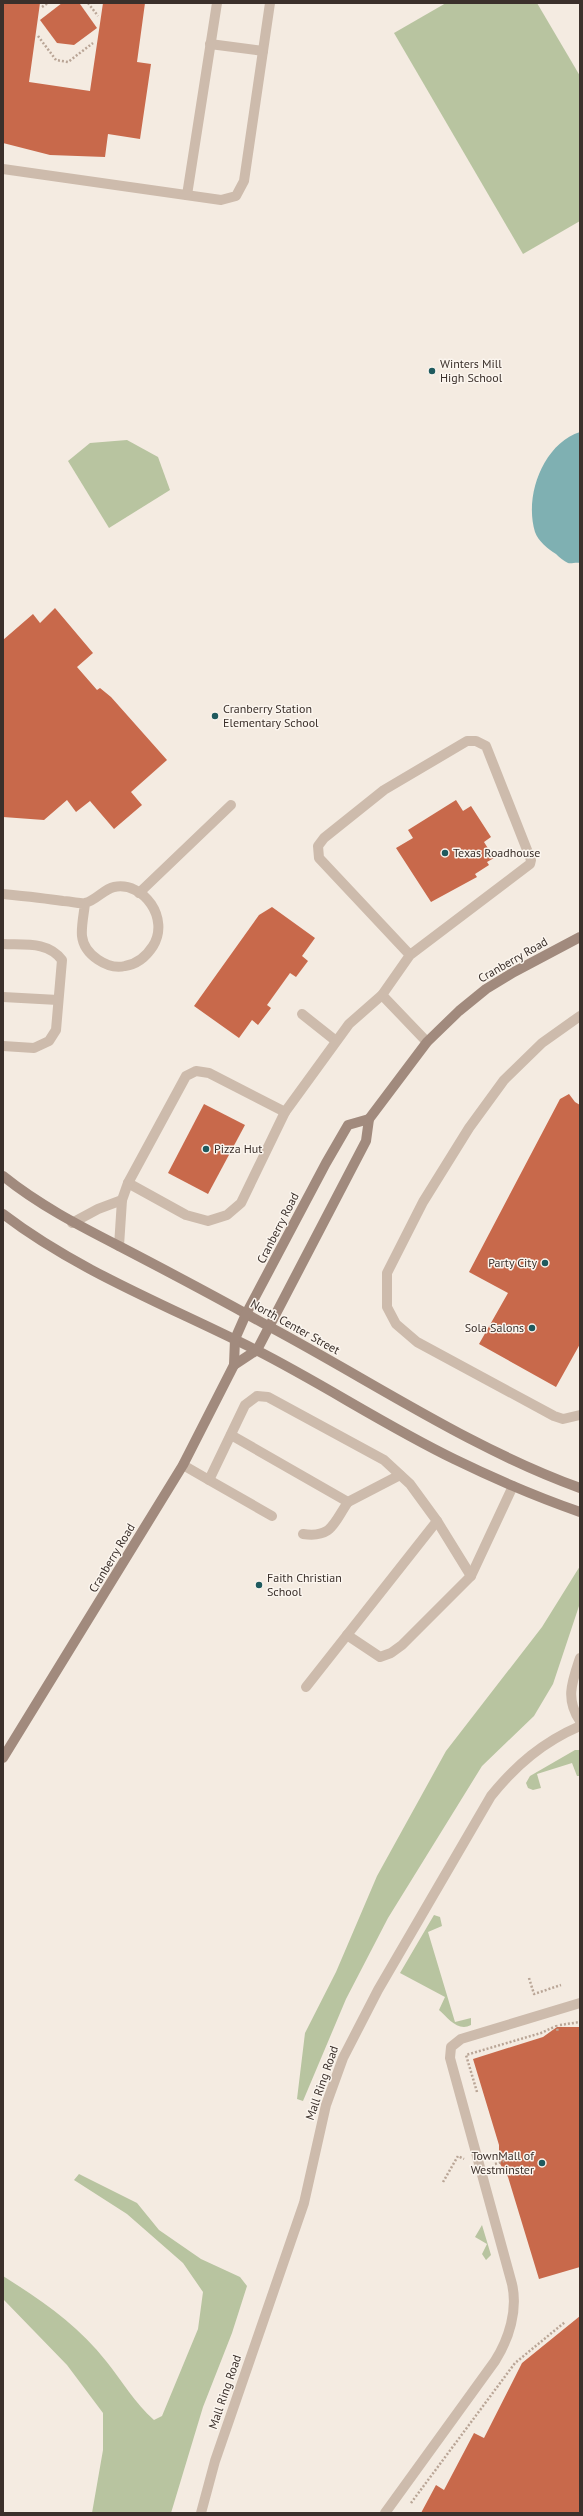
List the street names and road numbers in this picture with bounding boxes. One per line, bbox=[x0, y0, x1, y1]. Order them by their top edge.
street label: Cranberry Road bbox=[475, 934, 550, 985]
street label: Cranberry Road bbox=[253, 1190, 302, 1266]
street label: North Center Street bbox=[248, 1296, 343, 1357]
street label: Cranberry Road bbox=[85, 1521, 138, 1595]
street label: Mall Ring Road bbox=[302, 2044, 341, 2122]
street label: Mall Ring Road bbox=[205, 2353, 244, 2431]

